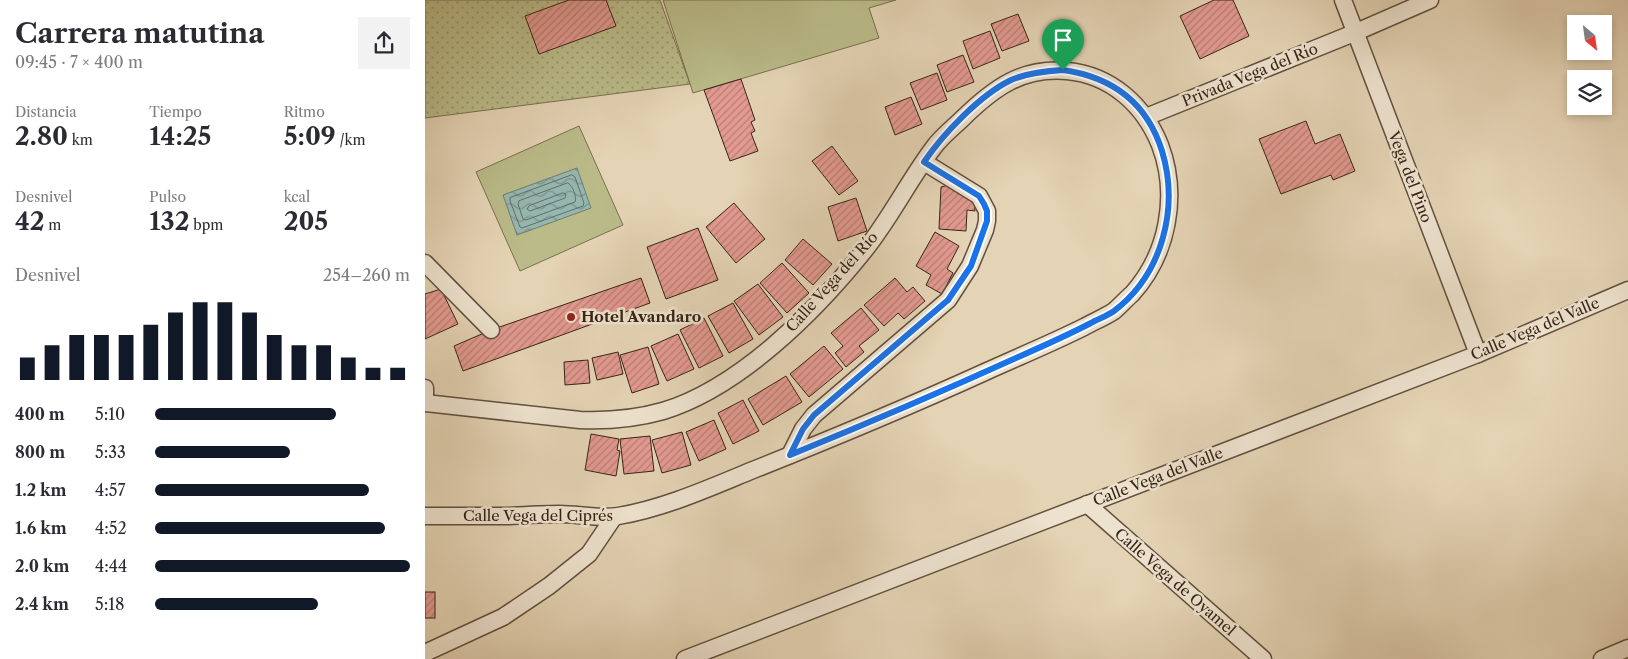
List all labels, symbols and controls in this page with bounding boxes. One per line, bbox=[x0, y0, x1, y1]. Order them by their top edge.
north arrow bbox=[1567, 15, 1613, 60]
map controls bbox=[1567, 15, 1612, 115]
text: Carrera matutina bbox=[15, 16, 264, 50]
button: share bbox=[358, 17, 410, 69]
pin bbox=[1042, 19, 1084, 70]
icon: arrive bbox=[1049, 26, 1077, 54]
street label: Privada Vega del Río bbox=[1179, 39, 1320, 110]
text: 09:45 · 7 × 400 m bbox=[15, 52, 143, 72]
button: layers bbox=[1567, 70, 1612, 115]
text: Distancia bbox=[15, 103, 77, 121]
text: Tiempo bbox=[149, 103, 202, 121]
text: Ritmo bbox=[284, 103, 325, 121]
text: 2.80 bbox=[15, 121, 68, 152]
text: 14:25 bbox=[149, 121, 211, 152]
text: 5:09 bbox=[284, 121, 336, 152]
street label: Vega del Pino bbox=[1384, 127, 1437, 225]
text: km bbox=[68, 131, 93, 149]
text: /km bbox=[336, 131, 366, 149]
text: Desnivel bbox=[15, 188, 72, 206]
text: Pulso bbox=[149, 188, 186, 206]
text: kcal bbox=[284, 188, 310, 206]
text: 42 bbox=[15, 206, 45, 237]
text: 132 bbox=[149, 206, 189, 237]
text: 205 bbox=[284, 206, 328, 237]
text: m bbox=[45, 216, 61, 234]
text: bpm bbox=[189, 216, 223, 234]
street label: Calle Vega del Río bbox=[782, 228, 882, 336]
text: Desnivel bbox=[15, 265, 81, 285]
text: 254–260 m bbox=[323, 265, 410, 285]
street label: Calle Vega del Valle bbox=[1468, 293, 1602, 364]
place label: Hotel Avandaro bbox=[581, 307, 701, 326]
marker: Hotel Avandaro bbox=[565, 311, 577, 323]
text: 400 m bbox=[15, 404, 65, 424]
text: 5:10 bbox=[95, 404, 125, 424]
text: 800 m bbox=[15, 442, 65, 462]
text: 5:33 bbox=[95, 442, 126, 462]
street label: Calle Vega del Valle bbox=[1090, 443, 1226, 510]
text: 1.2 km bbox=[15, 480, 67, 500]
text: 4:57 bbox=[95, 480, 125, 500]
street label: Calle Vega del Ciprés bbox=[463, 506, 613, 525]
text: 1.6 km bbox=[15, 518, 67, 538]
text: 4:52 bbox=[95, 518, 127, 538]
street label: Calle Vega de Oyamel bbox=[1111, 524, 1240, 640]
text: 2.0 km bbox=[15, 556, 69, 576]
text: 4:44 bbox=[95, 556, 127, 576]
text: 2.4 km bbox=[15, 594, 69, 614]
text: 5:18 bbox=[95, 594, 124, 614]

